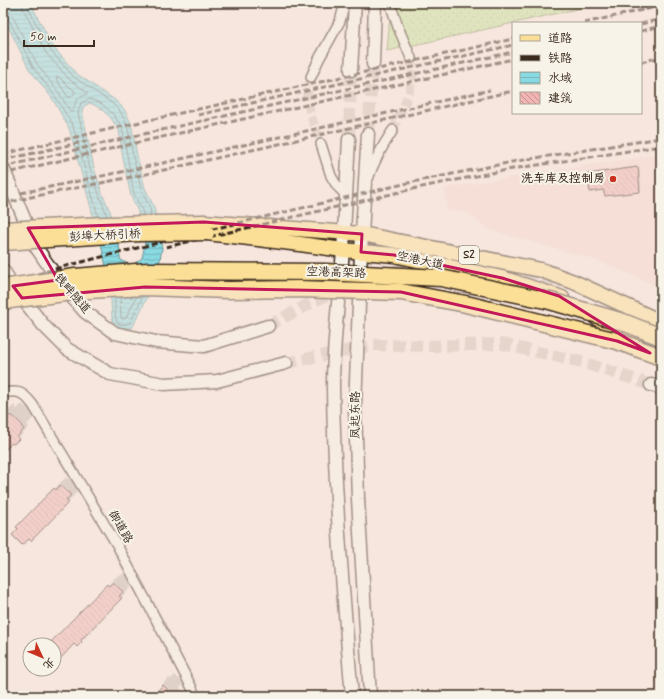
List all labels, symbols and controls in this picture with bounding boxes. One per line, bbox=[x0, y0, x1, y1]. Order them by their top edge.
scale bar bbox=[24, 22, 94, 48]
legend bbox=[512, 22, 642, 114]
text: 50 m bbox=[30, 29, 57, 45]
text: 道路 bbox=[548, 31, 572, 47]
text: 铁路 bbox=[548, 51, 572, 67]
text: 水域 bbox=[548, 71, 572, 87]
text: 建筑 bbox=[548, 91, 572, 107]
place label: 洗车库及控制房 bbox=[521, 171, 605, 187]
marker: 洗车库及控制房 bbox=[608, 174, 618, 184]
street label: 彭埠大桥引桥 bbox=[69, 226, 142, 246]
road number: S2 bbox=[459, 246, 479, 264]
street label: 空港大道 bbox=[395, 248, 445, 274]
street label: 空港高架路 bbox=[306, 264, 366, 282]
street label: 钱畔隧道 bbox=[50, 271, 94, 317]
street label: 凤起东路 bbox=[348, 391, 364, 439]
street label: 御道路 bbox=[104, 507, 136, 547]
north arrow bbox=[22, 637, 62, 677]
text: 北 bbox=[40, 654, 57, 672]

